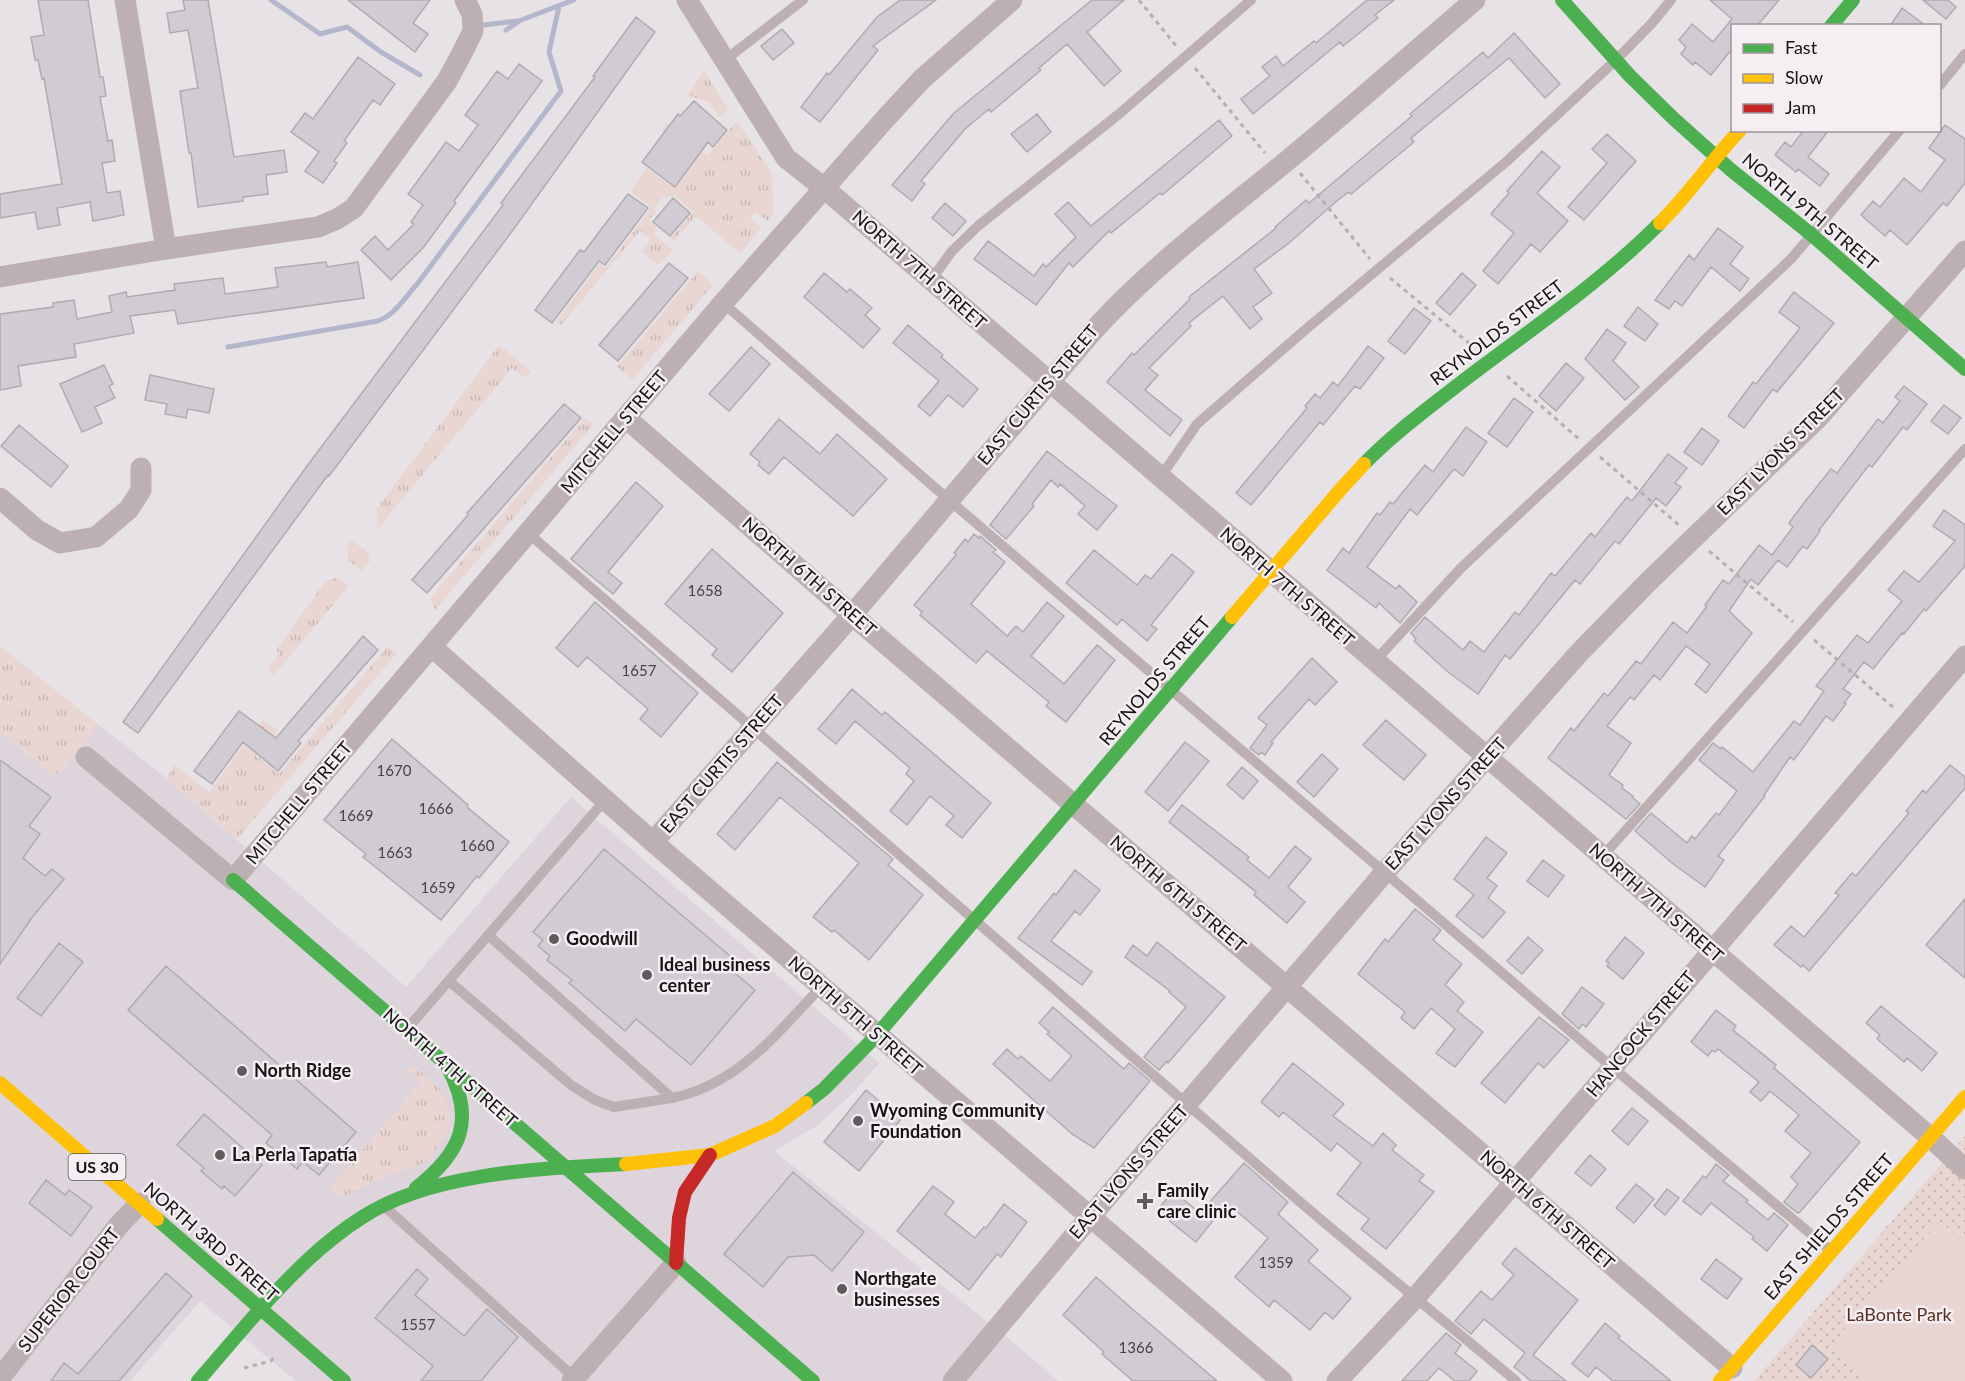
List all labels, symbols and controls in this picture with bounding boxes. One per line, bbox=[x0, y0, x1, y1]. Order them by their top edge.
legend bbox=[1731, 24, 1941, 132]
text: Fast bbox=[1785, 36, 1818, 58]
text: Slow bbox=[1785, 66, 1823, 88]
text: Jam bbox=[1785, 96, 1816, 118]
street label: NORTH 9TH STREET bbox=[1738, 148, 1883, 275]
street label: NORTH 7TH STREET bbox=[848, 205, 991, 334]
street label: REYNOLDS STREET bbox=[1425, 275, 1568, 390]
street label: EAST CURTIS STREET bbox=[972, 319, 1103, 469]
street label: MITCHELL STREET bbox=[555, 365, 671, 497]
street label: EAST LYONS STREET bbox=[1712, 383, 1849, 519]
street label: NORTH 6TH STREET bbox=[738, 512, 881, 641]
street label: NORTH 7TH STREET bbox=[1216, 522, 1359, 651]
house number: 1658 bbox=[688, 581, 722, 599]
street label: REYNOLDS STREET bbox=[1094, 611, 1215, 749]
house number: 1657 bbox=[622, 661, 657, 679]
street label: EAST CURTIS STREET bbox=[655, 689, 788, 837]
street label: EAST LYONS STREET bbox=[1380, 732, 1511, 874]
street label: MITCHELL STREET bbox=[240, 736, 356, 868]
house number: 1670 bbox=[377, 761, 412, 779]
house number: 1666 bbox=[419, 799, 454, 817]
house number: 1669 bbox=[339, 806, 373, 824]
street label: NORTH 6TH STREET bbox=[1106, 830, 1251, 957]
house number: 1660 bbox=[460, 836, 495, 854]
street label: NORTH 7TH STREET bbox=[1585, 838, 1728, 967]
house number: 1663 bbox=[378, 843, 412, 861]
house number: 1659 bbox=[421, 878, 455, 896]
place label: Goodwill bbox=[566, 927, 638, 949]
marker: Goodwill bbox=[547, 932, 561, 946]
street label: NORTH 5TH STREET bbox=[784, 951, 927, 1080]
place label: Ideal business center bbox=[659, 953, 770, 996]
street label: HANCOCK STREET bbox=[1581, 966, 1700, 1101]
marker: Ideal business center bbox=[640, 968, 654, 982]
street label: NORTH 4TH STREET bbox=[379, 1003, 522, 1132]
place label: North Ridge bbox=[254, 1059, 351, 1081]
marker: North Ridge bbox=[235, 1064, 249, 1078]
place label: Wyoming Community Foundation bbox=[870, 1099, 1046, 1142]
street label: EAST LYONS STREET bbox=[1064, 1099, 1193, 1243]
marker: Wyoming Community Foundation bbox=[851, 1114, 865, 1128]
place label: La Perla Tapatía bbox=[232, 1143, 357, 1165]
street label: NORTH 6TH STREET bbox=[1476, 1145, 1619, 1274]
marker: La Perla Tapatía bbox=[213, 1148, 227, 1162]
street label: EAST SHIELDS STREET bbox=[1759, 1149, 1898, 1304]
road number: US 30 bbox=[68, 1154, 126, 1180]
street label: NORTH 3RD STREET bbox=[140, 1177, 284, 1306]
place label: Family care clinic bbox=[1157, 1179, 1237, 1222]
marker: Family care clinic bbox=[1138, 1194, 1152, 1208]
street label: SUPERIOR COURT bbox=[13, 1223, 124, 1356]
house number: 1359 bbox=[1259, 1253, 1293, 1271]
place label: Northgate businesses bbox=[854, 1267, 940, 1310]
marker: Northgate businesses bbox=[835, 1282, 849, 1296]
park label: LaBonte Park bbox=[1846, 1303, 1953, 1325]
house number: 1557 bbox=[401, 1315, 436, 1333]
house number: 1366 bbox=[1119, 1338, 1154, 1356]

